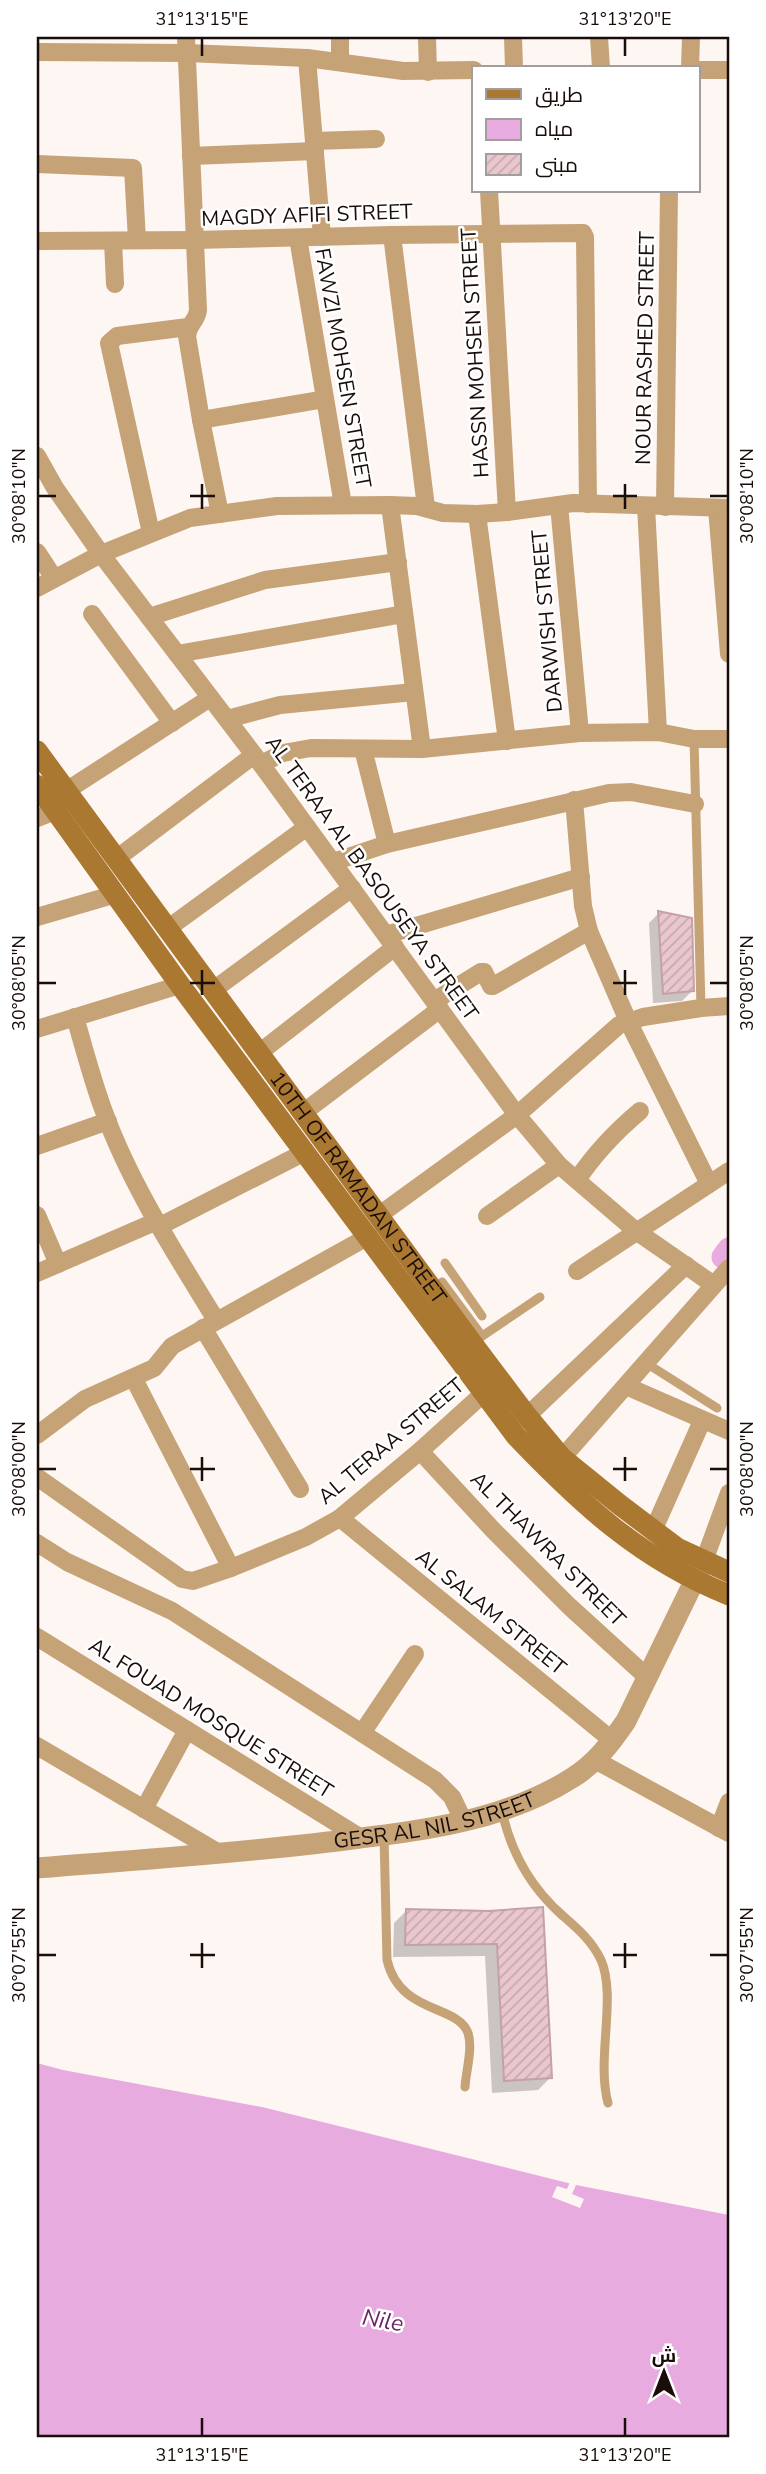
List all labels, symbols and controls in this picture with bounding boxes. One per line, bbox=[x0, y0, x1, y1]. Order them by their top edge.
text: 31°13'15"E bbox=[156, 7, 249, 31]
text: 31°13'20"E bbox=[579, 7, 672, 31]
legend bbox=[472, 66, 700, 192]
text: طريق bbox=[535, 81, 583, 109]
text: مياه bbox=[535, 115, 573, 143]
text: مبنى bbox=[535, 151, 578, 179]
street label: MAGDY AFIFI STREET bbox=[201, 197, 413, 233]
street label: HASSN MOHSEN STREET bbox=[454, 227, 496, 479]
street label: NOUR RASHED STREET bbox=[629, 231, 661, 465]
street label: FAWZI MOHSEN STREET bbox=[308, 246, 378, 490]
text: 30°08'10"N bbox=[7, 448, 31, 544]
text: 30°08'10"N bbox=[735, 448, 759, 544]
street label: DARWISH STREET bbox=[525, 528, 569, 714]
street label: AL TERAA AL BASOUSEYA STREET bbox=[259, 730, 485, 1026]
text: 30°08'05"N bbox=[7, 935, 31, 1031]
text: 30°08'05"N bbox=[735, 935, 759, 1031]
street label: 10TH OF RAMADAN STREET bbox=[263, 1066, 453, 1310]
street label: AL TERAA STREET bbox=[312, 1371, 470, 1511]
text: 30°08'00"N bbox=[7, 1421, 31, 1517]
text: 30°08'00"N bbox=[735, 1421, 759, 1517]
street label: AL THAWRA STREET bbox=[464, 1465, 632, 1633]
street label: AL SALAM STREET bbox=[410, 1543, 572, 1682]
street label: AL FOUAD MOSQUE STREET bbox=[84, 1631, 339, 1805]
street label: GESR AL NIL STREET bbox=[332, 1785, 540, 1855]
text: 30°07'55"N bbox=[7, 1907, 31, 2003]
text: 30°07'55"N bbox=[735, 1907, 759, 2003]
water label: Nile bbox=[360, 2302, 406, 2339]
north arrow bbox=[630, 2338, 700, 2408]
text: ش bbox=[652, 2343, 676, 2369]
text: 31°13'15"E bbox=[156, 2443, 249, 2467]
text: 31°13'20"E bbox=[579, 2443, 672, 2467]

